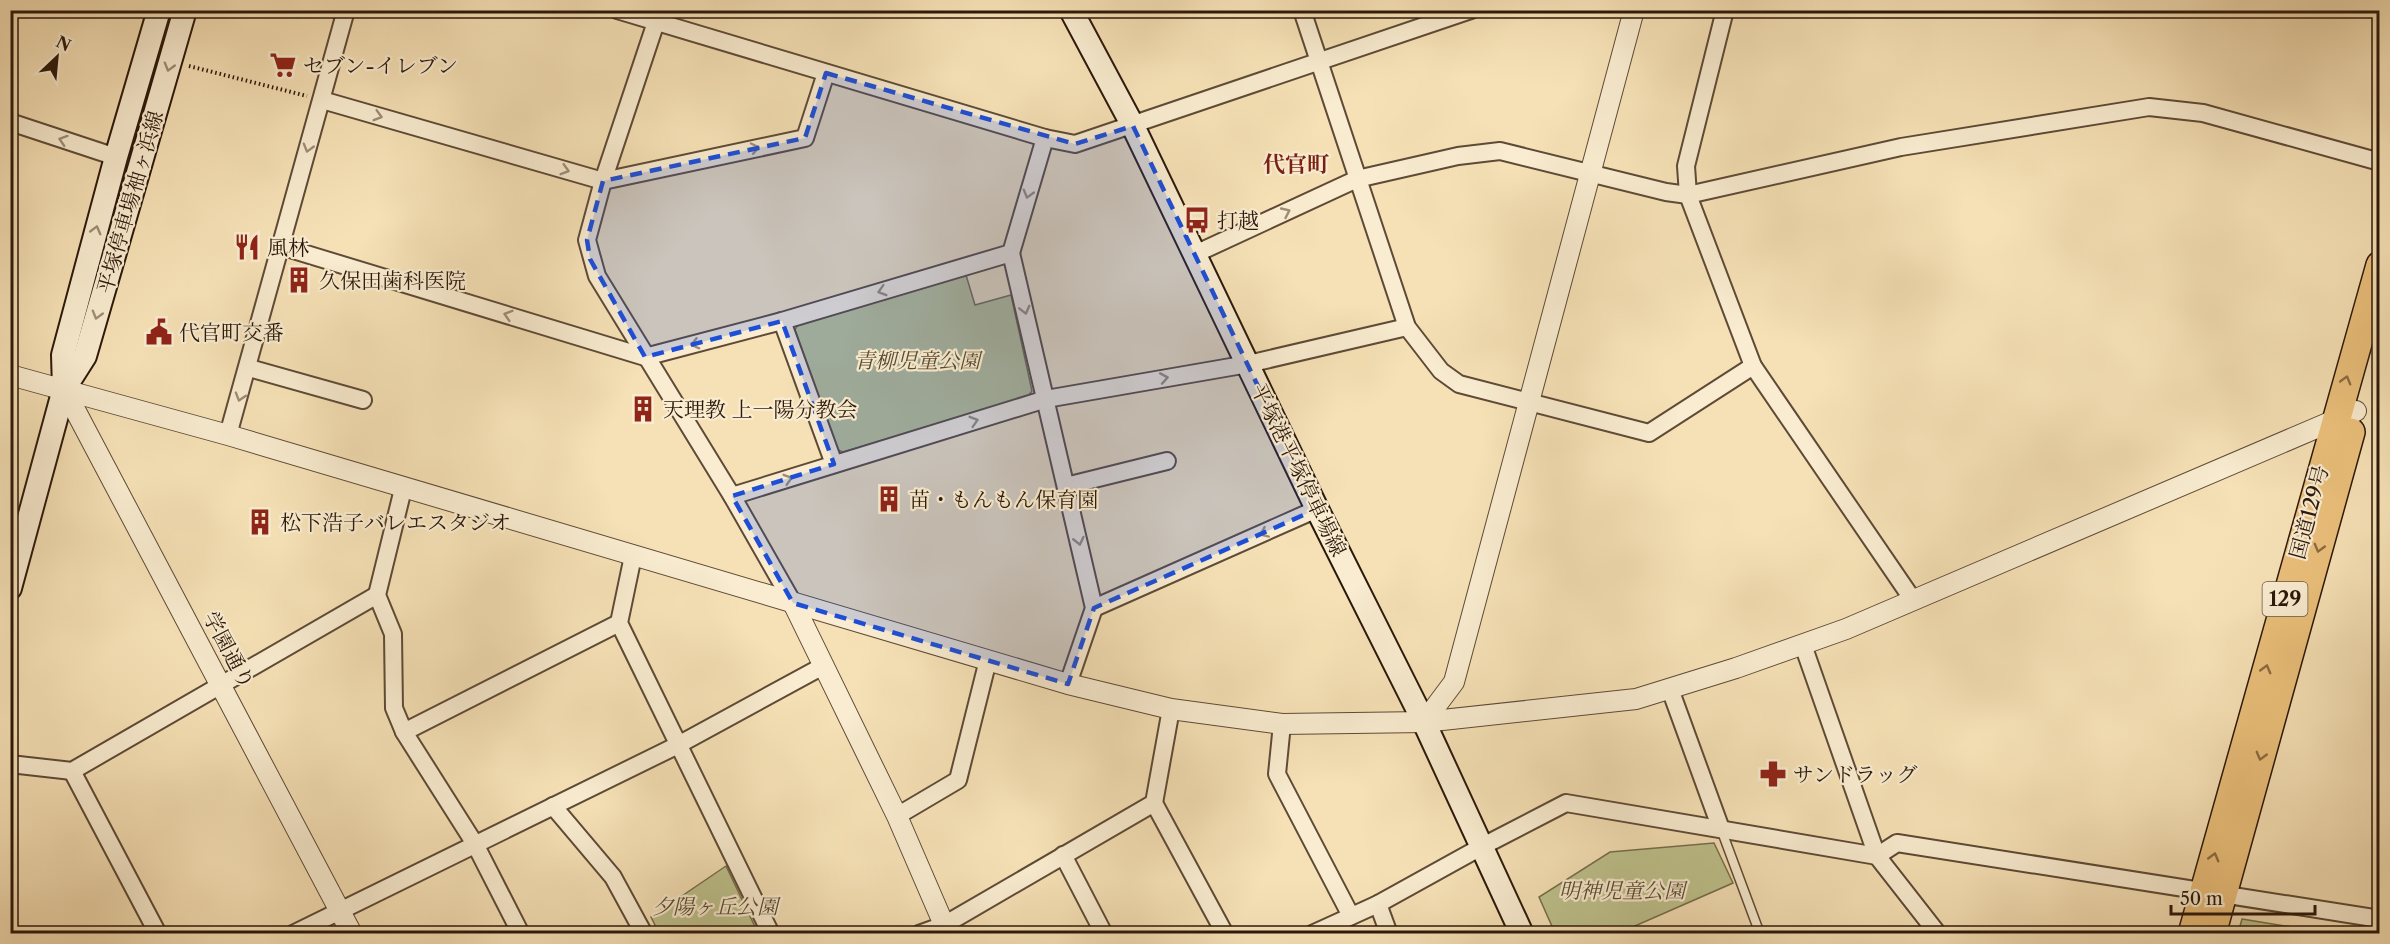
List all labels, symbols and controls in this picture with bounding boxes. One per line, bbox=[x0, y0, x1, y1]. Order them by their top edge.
north arrow bbox=[27, 27, 87, 87]
text: N bbox=[53, 31, 74, 56]
supermarket icon: セブン-イレブン bbox=[268, 50, 298, 80]
place label: セブン-イレブン bbox=[303, 53, 458, 78]
one-way arrow bbox=[164, 61, 176, 72]
street label: 平塚停車場袖ヶ浜線 bbox=[92, 108, 168, 296]
one-way arrow bbox=[372, 109, 383, 121]
one-way arrow bbox=[58, 134, 69, 147]
one-way arrow bbox=[303, 142, 315, 153]
one-way arrow bbox=[750, 143, 760, 156]
district label: 代官町 bbox=[1263, 151, 1329, 178]
one-way arrow bbox=[559, 163, 570, 175]
one-way arrow bbox=[1023, 188, 1035, 199]
bus stop icon: 打越 bbox=[1182, 205, 1212, 235]
one-way arrow bbox=[1279, 207, 1290, 219]
place label: 打越 bbox=[1217, 208, 1259, 233]
one-way arrow bbox=[89, 225, 101, 236]
restaurant icon: 風林 bbox=[232, 232, 262, 262]
place label: 風林 bbox=[267, 235, 309, 260]
building icon: 久保田歯科医院 bbox=[284, 265, 314, 295]
place label: 久保田歯科医院 bbox=[319, 268, 466, 293]
one-way arrow bbox=[878, 284, 888, 296]
one-way arrow bbox=[1017, 305, 1030, 315]
one-way arrow bbox=[92, 309, 104, 320]
one-way arrow bbox=[503, 310, 514, 322]
public building icon: 代官町交番 bbox=[144, 317, 174, 347]
place label: 代官町交番 bbox=[179, 320, 284, 345]
one-way arrow bbox=[690, 336, 700, 349]
park label: 青柳児童公園 bbox=[854, 348, 983, 373]
one-way arrow bbox=[1159, 373, 1169, 385]
one-way arrow bbox=[2339, 375, 2351, 386]
street label: 平塚港平塚停車場線 bbox=[1246, 380, 1352, 560]
one-way arrow bbox=[235, 391, 247, 402]
building icon: 天理教 上一陽分教会 bbox=[628, 394, 658, 424]
place label: 天理教 上一陽分教会 bbox=[663, 397, 858, 422]
one-way arrow bbox=[968, 416, 979, 428]
street label: 国道129号 bbox=[2284, 462, 2334, 562]
one-way arrow bbox=[782, 474, 793, 486]
building icon: 苗・もんもん保育園 bbox=[874, 484, 904, 514]
place label: 苗・もんもん保育園 bbox=[909, 487, 1098, 512]
building icon: 松下浩子バレエスタジオ bbox=[245, 507, 275, 537]
place label: 松下浩子バレエスタジオ bbox=[280, 510, 511, 535]
one-way arrow bbox=[1259, 526, 1270, 538]
one-way arrow bbox=[1072, 536, 1085, 546]
one-way arrow bbox=[2313, 543, 2326, 553]
road number: 129 bbox=[2262, 582, 2308, 616]
street label: 学園通り bbox=[198, 607, 260, 693]
one-way arrow bbox=[2258, 664, 2271, 674]
one-way arrow bbox=[2256, 751, 2269, 761]
pharmacy icon: サンドラッグ bbox=[1758, 759, 1788, 789]
place label: サンドラッグ bbox=[1793, 762, 1918, 787]
one-way arrow bbox=[2206, 852, 2219, 862]
park label: 明神児童公園 bbox=[1559, 878, 1688, 903]
scale bar bbox=[2171, 878, 2315, 916]
text: 50 m bbox=[2180, 888, 2223, 910]
park label: 夕陽ヶ丘公園 bbox=[652, 894, 781, 919]

